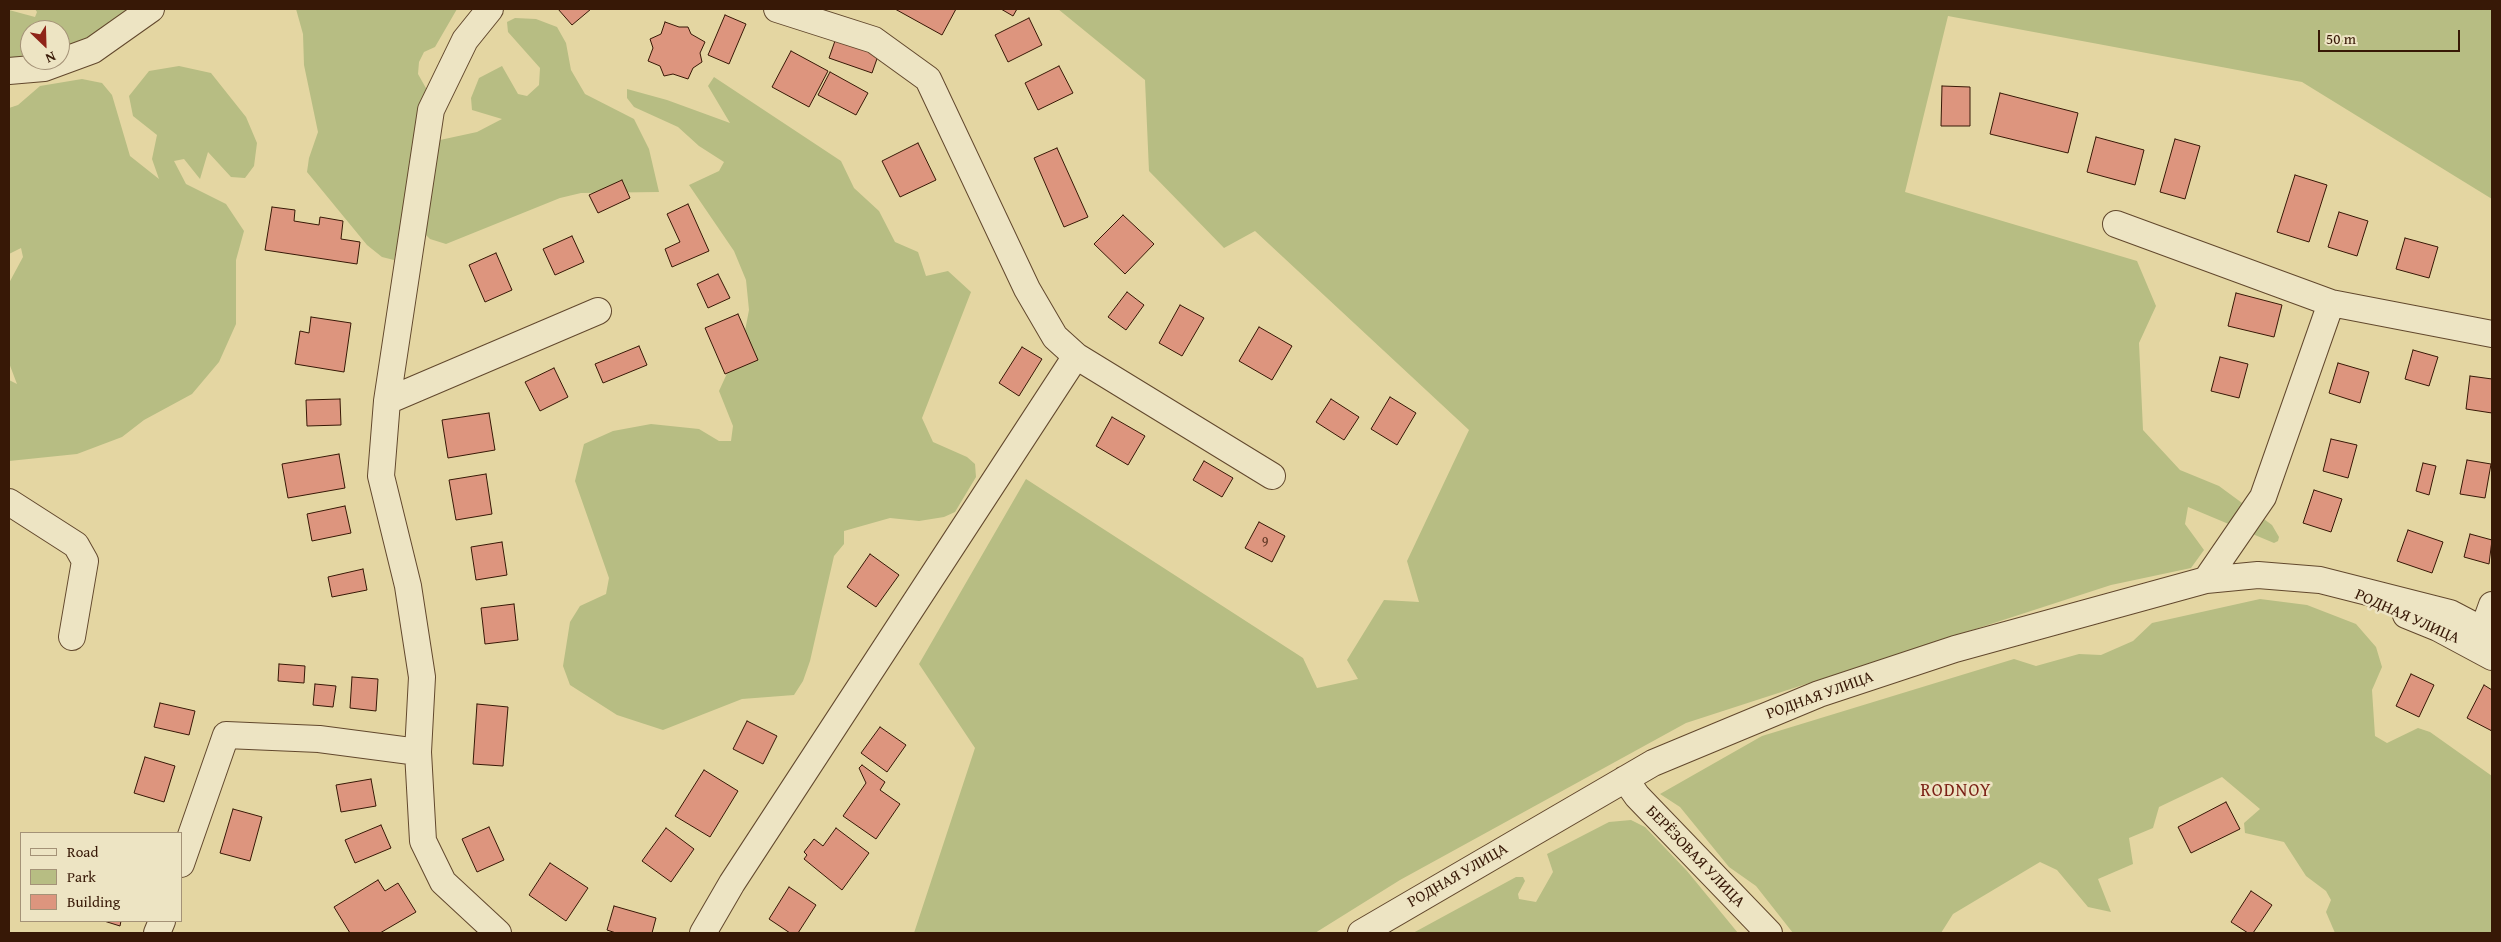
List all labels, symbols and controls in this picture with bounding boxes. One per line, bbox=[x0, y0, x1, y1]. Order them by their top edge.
north arrow bbox=[20, 20, 70, 70]
scale bar bbox=[2321, 20, 2464, 52]
text: 50 m bbox=[2326, 28, 2356, 49]
text: N bbox=[42, 47, 59, 69]
house number: 9 bbox=[1262, 534, 1268, 550]
street label: РОДНАЯ УЛИЦА bbox=[2352, 585, 2462, 649]
street label: РОДНАЯ УЛИЦА bbox=[1764, 668, 1876, 724]
district label: RODNOY bbox=[1920, 780, 1992, 802]
street label: БЕРЁЗОВАЯ УЛИЦА bbox=[1641, 802, 1749, 912]
legend bbox=[20, 832, 182, 922]
street label: РОДНАЯ УЛИЦА bbox=[1404, 840, 1512, 912]
text: Road bbox=[67, 841, 98, 862]
text: Park bbox=[67, 866, 96, 887]
text: Building bbox=[67, 891, 120, 912]

